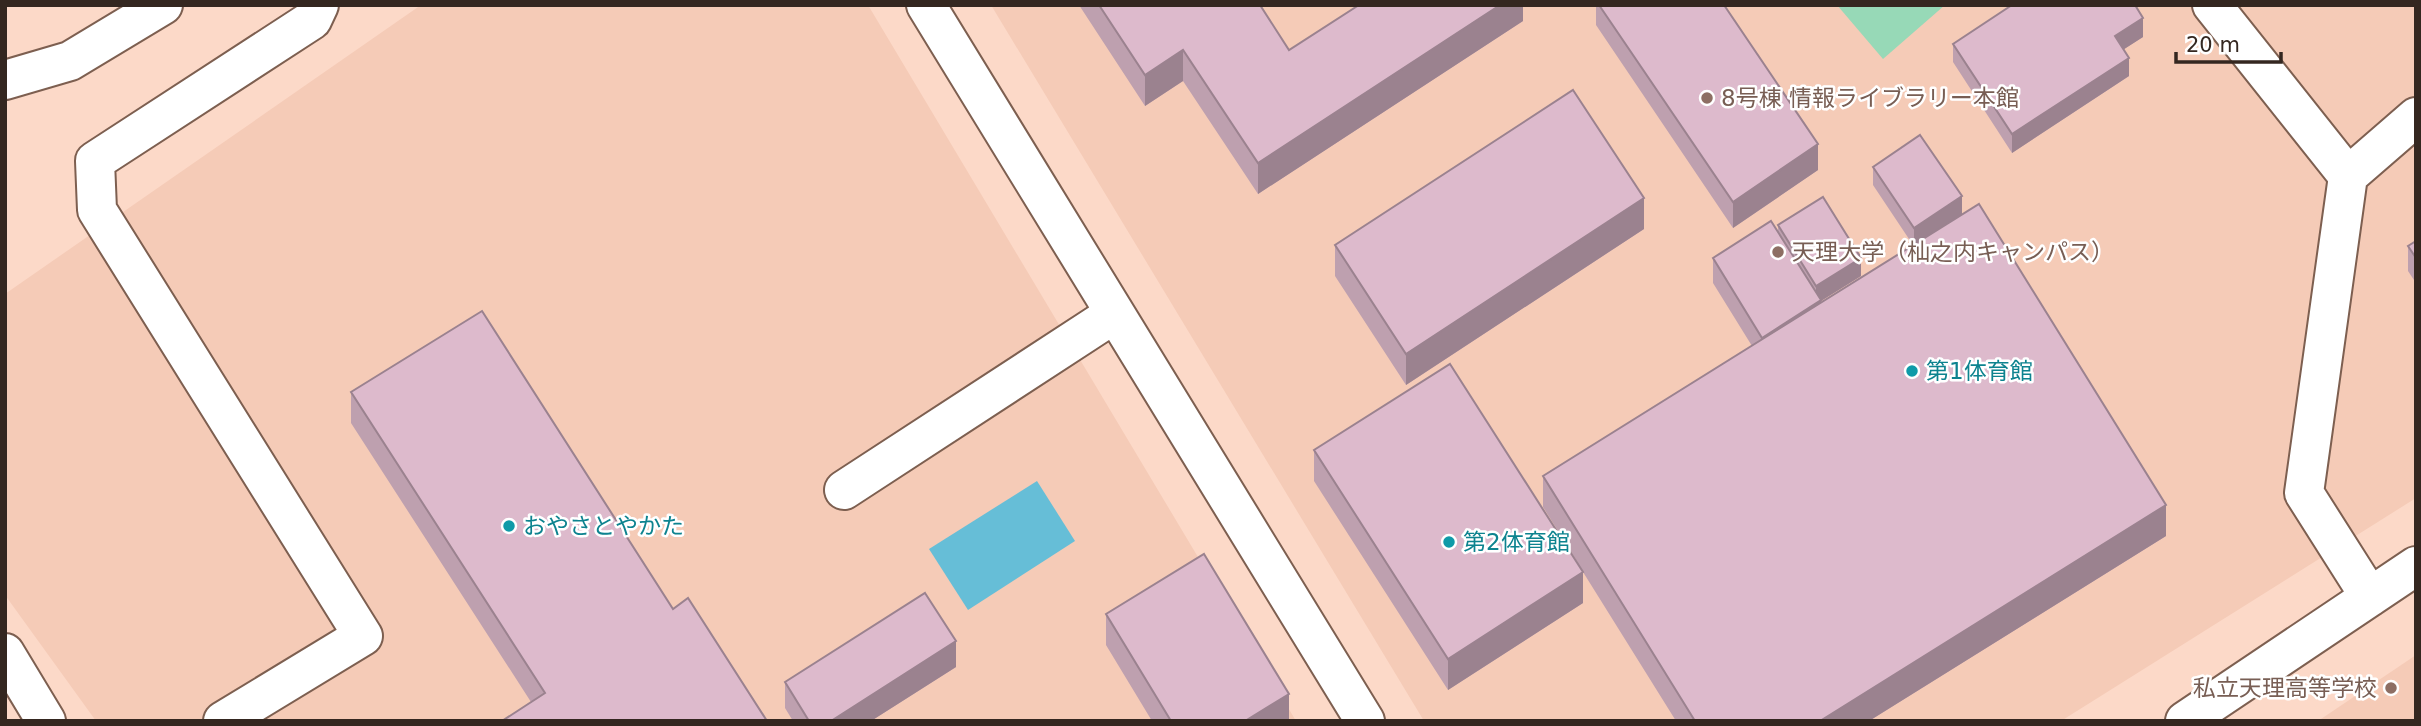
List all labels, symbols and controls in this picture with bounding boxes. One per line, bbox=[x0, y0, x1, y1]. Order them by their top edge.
scale bar bbox=[2176, 21, 2281, 65]
text: 20 m bbox=[2186, 33, 2240, 57]
place label: 8号棟 情報ライブラリー本館 bbox=[1721, 85, 2019, 111]
marker: 8号棟 情報ライブラリー本館 bbox=[1699, 90, 1715, 106]
place label: 天理大学（杣之内キャンパス） bbox=[1792, 239, 2114, 265]
marker: 天理大学（杣之内キャンパス） bbox=[1770, 244, 1786, 260]
place label: 第1体育館 bbox=[1926, 358, 2033, 384]
marker: 第1体育館 bbox=[1904, 363, 1920, 379]
place label: おやさとやかた bbox=[523, 513, 684, 539]
marker: おやさとやかた bbox=[501, 518, 517, 534]
place label: 第2体育館 bbox=[1463, 529, 1570, 555]
marker: 第2体育館 bbox=[1441, 534, 1457, 550]
place label: 私立天理高等学校 bbox=[2193, 675, 2377, 701]
marker: 私立天理高等学校 bbox=[2383, 680, 2399, 696]

